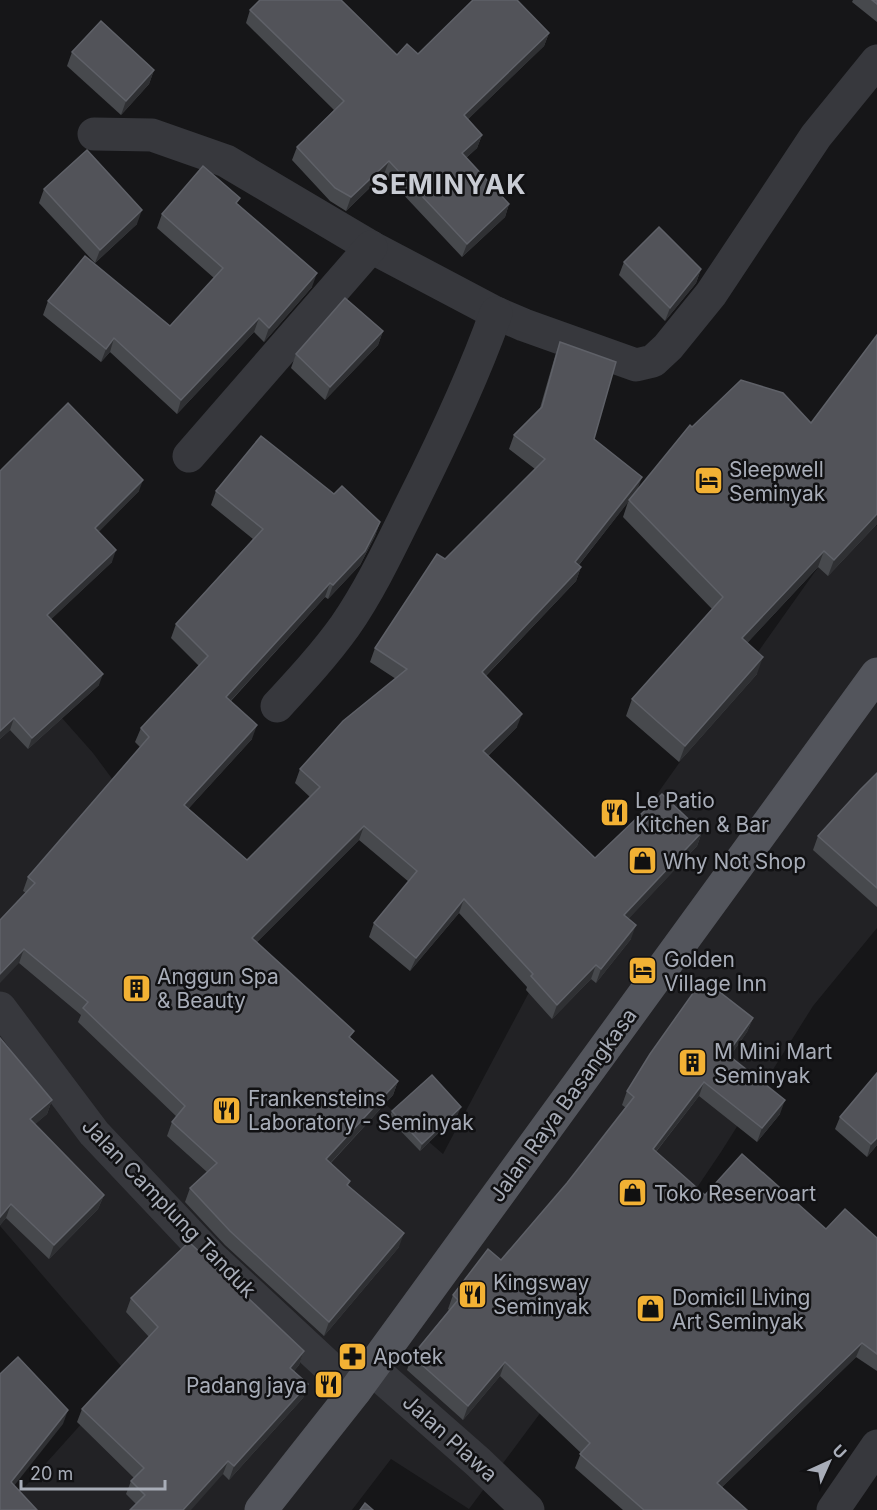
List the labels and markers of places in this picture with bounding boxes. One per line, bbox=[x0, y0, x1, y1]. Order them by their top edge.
place label: Sleepwell Seminyak bbox=[729, 457, 826, 506]
hotel icon: Sleepwell Seminyak bbox=[692, 465, 724, 497]
place label: Le Patio Kitchen & Bar bbox=[635, 788, 769, 837]
restaurant icon: Le Patio Kitchen & Bar bbox=[598, 796, 630, 828]
shop icon: Why Not Shop bbox=[626, 845, 658, 877]
place label: Why Not Shop bbox=[663, 849, 806, 874]
place label: Golden Village Inn bbox=[664, 947, 767, 996]
hotel icon: Golden Village Inn bbox=[627, 955, 659, 987]
place label: Anggun Spa & Beauty bbox=[157, 964, 279, 1013]
building icon: Anggun Spa & Beauty bbox=[120, 972, 152, 1004]
place label: M Mini Mart Seminyak bbox=[714, 1039, 832, 1088]
building icon: M Mini Mart Seminyak bbox=[677, 1047, 709, 1079]
place label: Frankensteins Laboratory - Seminyak bbox=[248, 1086, 474, 1135]
restaurant icon: Frankensteins Laboratory - Seminyak bbox=[211, 1094, 243, 1126]
shop icon: Toko Reservoart bbox=[617, 1177, 649, 1209]
place label: Toko Reservoart bbox=[654, 1181, 816, 1206]
place label: Kingsway Seminyak bbox=[493, 1270, 590, 1319]
restaurant icon: Kingsway Seminyak bbox=[456, 1278, 488, 1310]
place label: Domicil Living Art Seminyak bbox=[672, 1285, 810, 1334]
shop icon: Domicil Living Art Seminyak bbox=[635, 1293, 667, 1325]
pharmacy icon: Apotek bbox=[336, 1340, 368, 1372]
place label: Apotek bbox=[373, 1344, 444, 1369]
restaurant icon: Padang jaya bbox=[312, 1369, 344, 1401]
place label: Padang jaya bbox=[186, 1373, 307, 1398]

